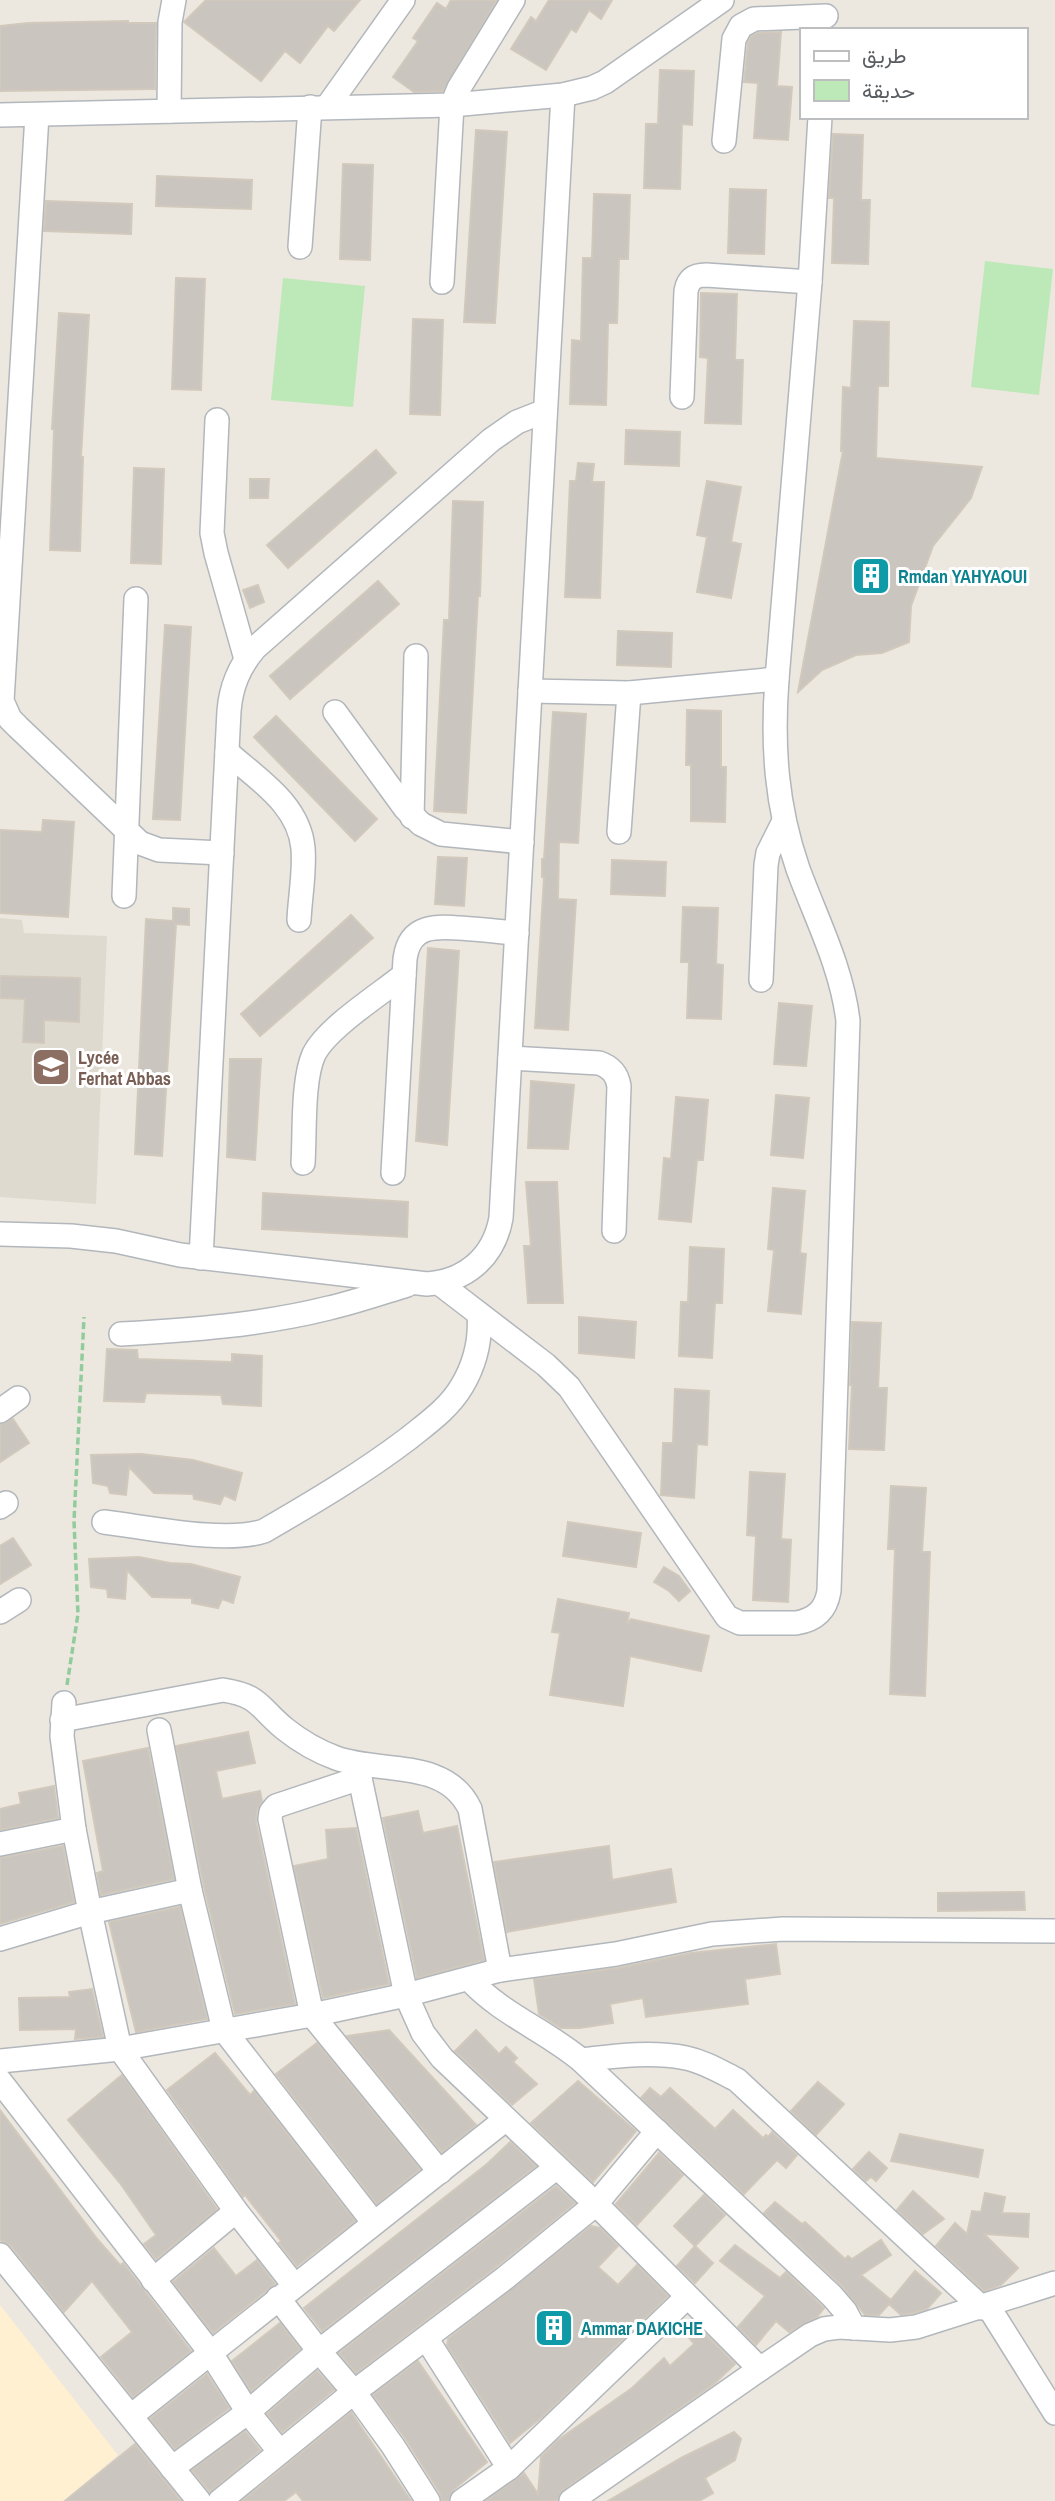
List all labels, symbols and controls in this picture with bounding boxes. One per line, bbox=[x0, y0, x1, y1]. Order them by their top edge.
legend bbox=[800, 28, 1027, 119]
text: طريق bbox=[862, 41, 907, 70]
text: حديقة bbox=[862, 76, 915, 105]
building icon: Rmdan YAHYAOUI bbox=[850, 555, 892, 597]
place label: Rmdan YAHYAOUI bbox=[898, 564, 1027, 589]
place label: Lycée Ferhat Abbas bbox=[78, 1045, 171, 1091]
school or university icon: Lycée Ferhat Abbas bbox=[30, 1046, 72, 1088]
building icon: Ammar DAKICHE bbox=[533, 2307, 575, 2349]
place label: Ammar DAKICHE bbox=[581, 2316, 703, 2341]

